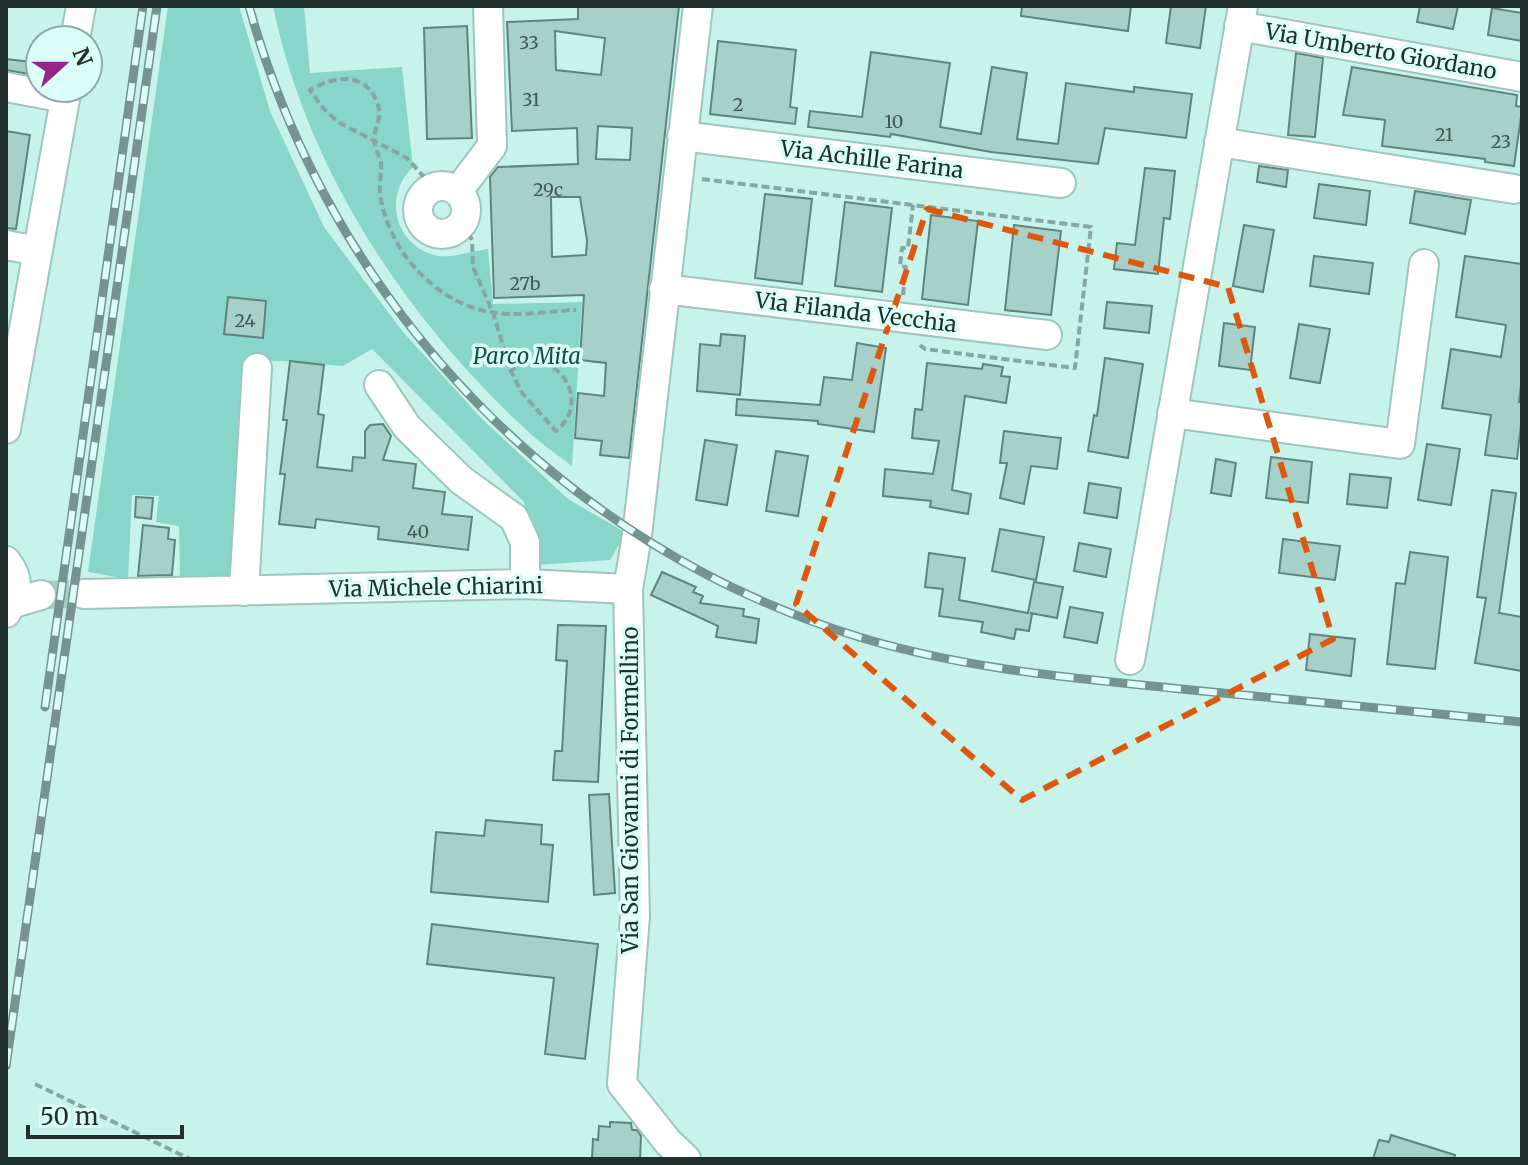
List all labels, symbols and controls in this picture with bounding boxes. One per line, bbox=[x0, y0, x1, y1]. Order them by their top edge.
street label: Via Umberto Giordano bbox=[1262, 17, 1499, 85]
north arrow bbox=[24, 24, 104, 104]
house number: 33 bbox=[519, 31, 539, 54]
text: N bbox=[66, 44, 99, 71]
house number: 31 bbox=[522, 88, 540, 111]
house number: 2 bbox=[733, 93, 743, 116]
house number: 10 bbox=[885, 110, 903, 133]
house number: 21 bbox=[1435, 123, 1453, 146]
house number: 23 bbox=[1491, 130, 1511, 153]
street label: Via Achille Farina bbox=[778, 134, 965, 184]
house number: 29c bbox=[533, 178, 563, 201]
house number: 27b bbox=[509, 272, 541, 295]
street label: Via Filanda Vecchia bbox=[753, 286, 959, 338]
house number: 24 bbox=[234, 309, 256, 332]
park label: Parco Mita bbox=[473, 342, 581, 370]
house number: 40 bbox=[407, 520, 429, 543]
street label: Via Michele Chiarini bbox=[328, 571, 543, 603]
street label: Via San Giovanni di Formellino bbox=[616, 626, 644, 955]
scale bar bbox=[28, 1089, 182, 1139]
text: 50 m bbox=[40, 1101, 99, 1132]

